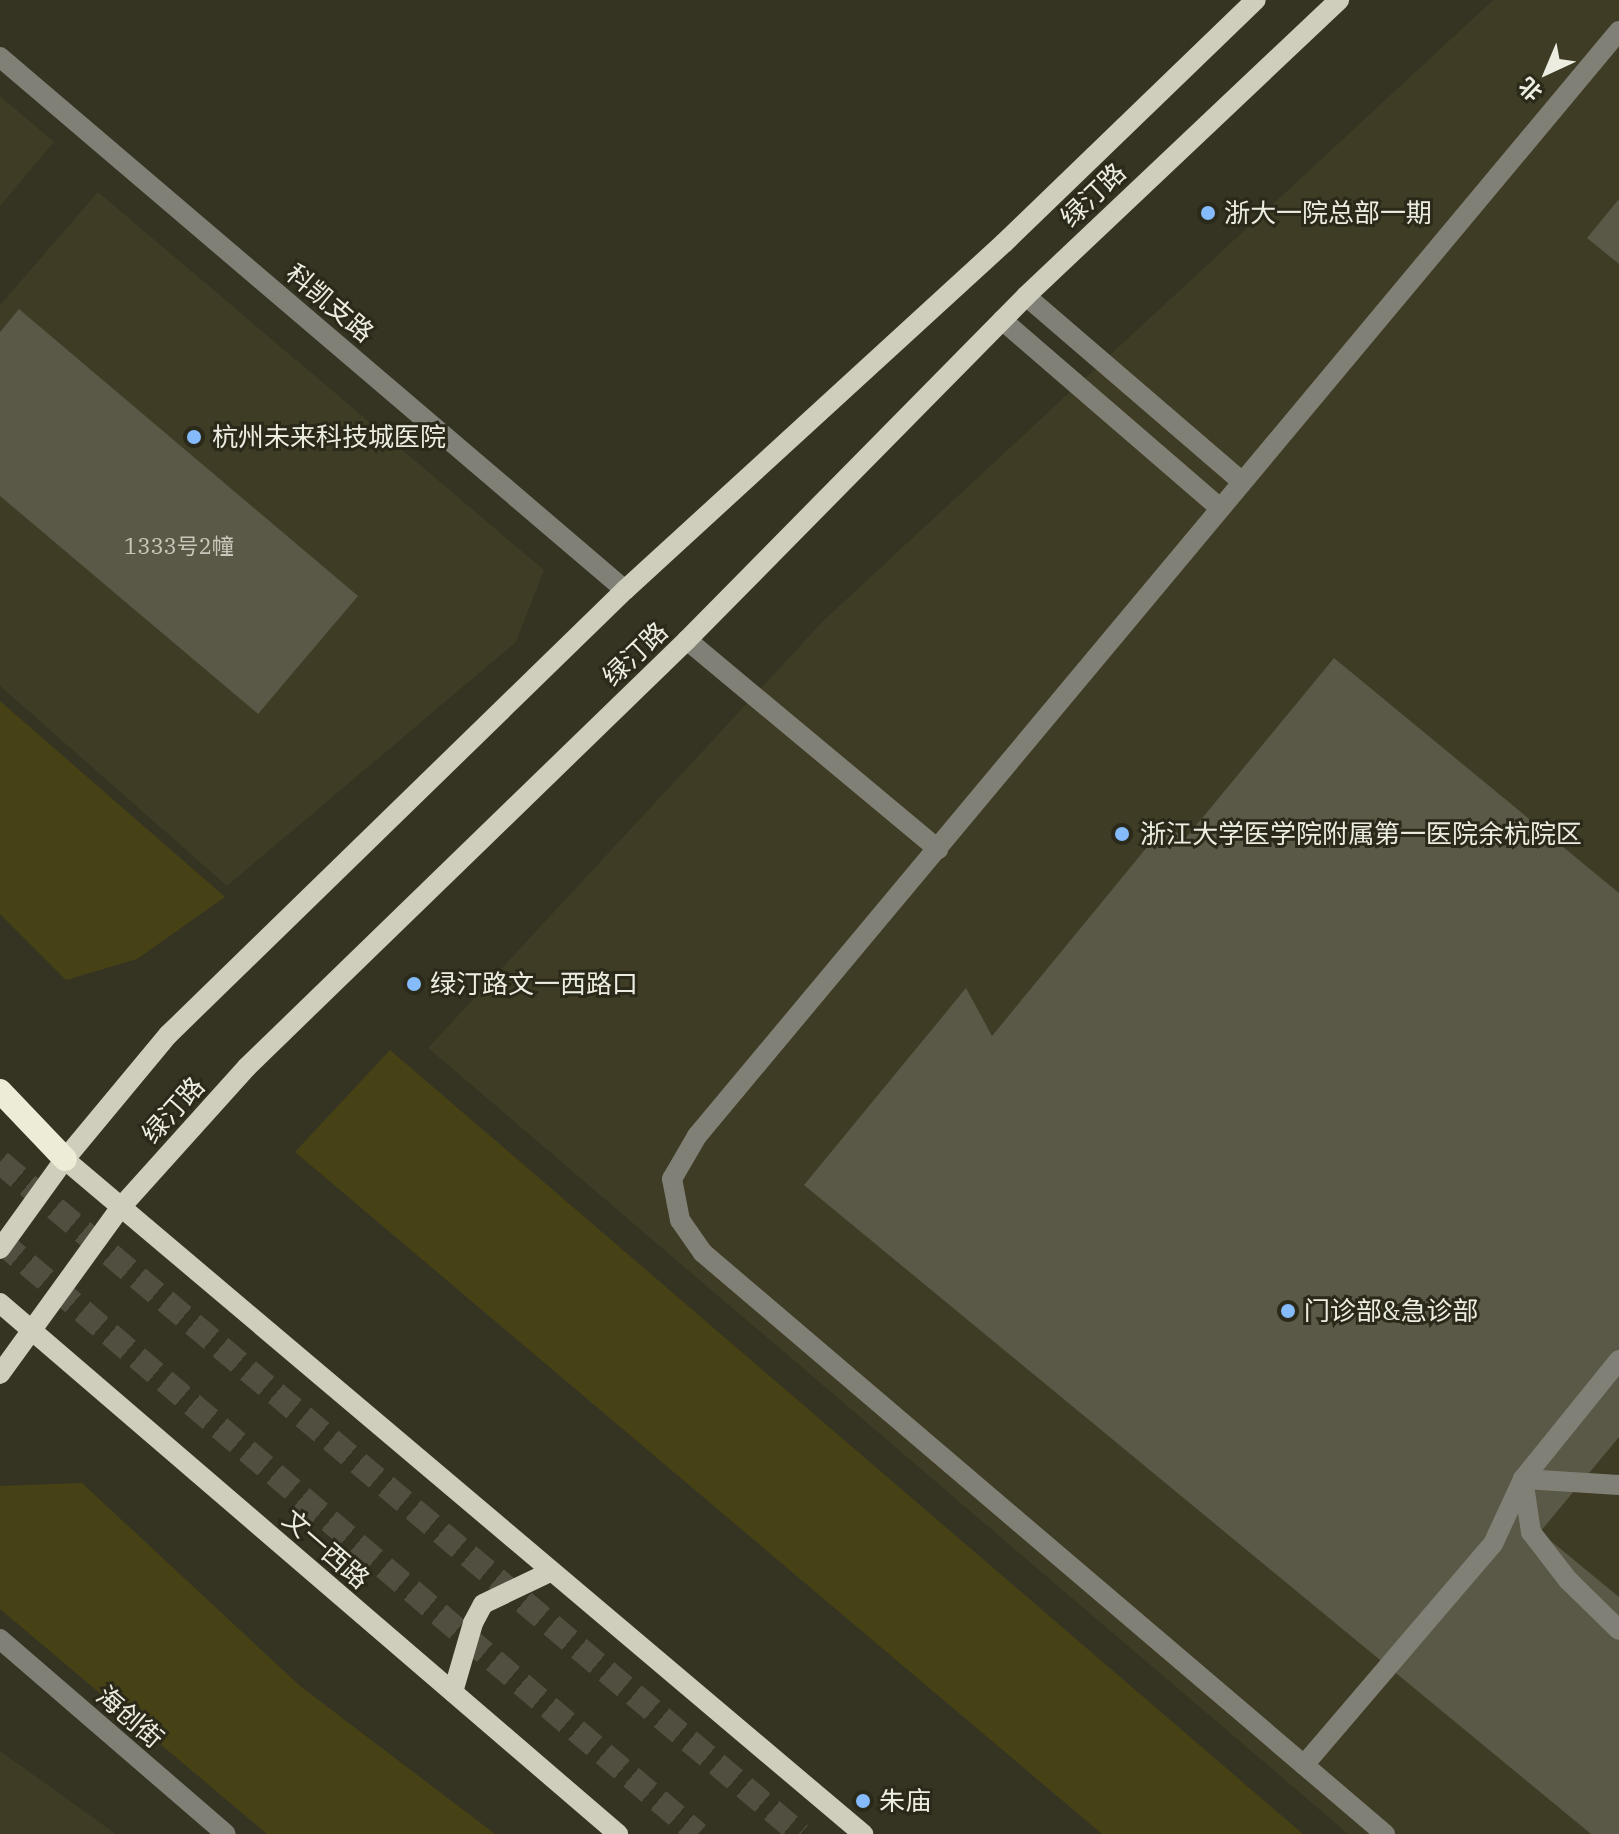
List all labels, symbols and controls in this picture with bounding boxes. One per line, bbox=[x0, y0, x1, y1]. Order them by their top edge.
north arrow bbox=[1507, 32, 1587, 112]
text: 北 bbox=[1512, 72, 1548, 108]
street label: 绿汀路 bbox=[1054, 157, 1132, 233]
place label: 浙大一院总部一期 bbox=[1224, 197, 1432, 229]
marker: 浙大一院总部一期 bbox=[1199, 204, 1217, 222]
street label: 科凯支路 bbox=[280, 258, 380, 348]
place label: 杭州未来科技城医院 bbox=[212, 421, 446, 453]
marker: 杭州未来科技城医院 bbox=[183, 426, 205, 448]
house number: 1333号2幢 bbox=[124, 533, 234, 559]
street label: 绿汀路 bbox=[596, 616, 674, 692]
place label: 浙江大学医学院附属第一医院余杭院区 bbox=[1140, 818, 1582, 850]
marker: 浙江大学医学院附属第一医院余杭院区 bbox=[1111, 823, 1133, 845]
place label: 绿汀路文一西路口 bbox=[430, 968, 638, 1000]
marker: 绿汀路文一西路口 bbox=[405, 975, 423, 993]
street label: 绿汀路 bbox=[135, 1071, 211, 1149]
place label: 门诊部&急诊部 bbox=[1304, 1295, 1478, 1327]
marker: 门诊部&急诊部 bbox=[1279, 1302, 1297, 1320]
street label: 文一西路 bbox=[277, 1503, 375, 1595]
street label: 海创街 bbox=[90, 1680, 170, 1754]
place label: 朱庙 bbox=[879, 1785, 931, 1817]
marker: 朱庙 bbox=[854, 1792, 872, 1810]

